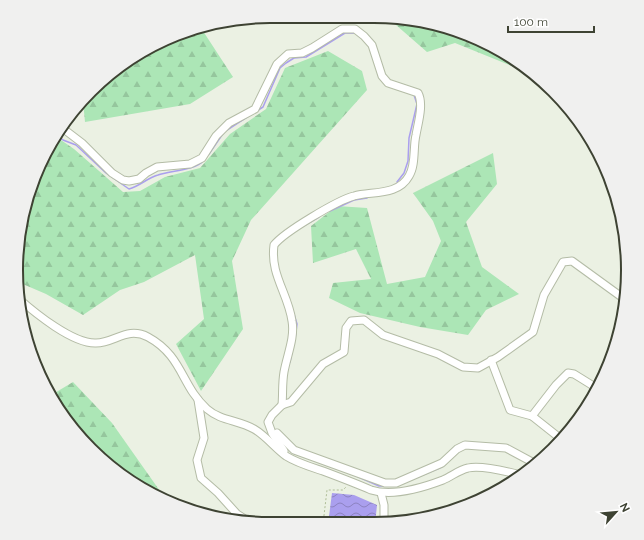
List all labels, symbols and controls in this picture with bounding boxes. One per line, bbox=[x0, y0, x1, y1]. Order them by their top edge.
scale bar bbox=[508, 8, 594, 34]
text: 100 m bbox=[514, 15, 548, 29]
north arrow bbox=[596, 492, 636, 532]
text: N bbox=[617, 501, 632, 514]

